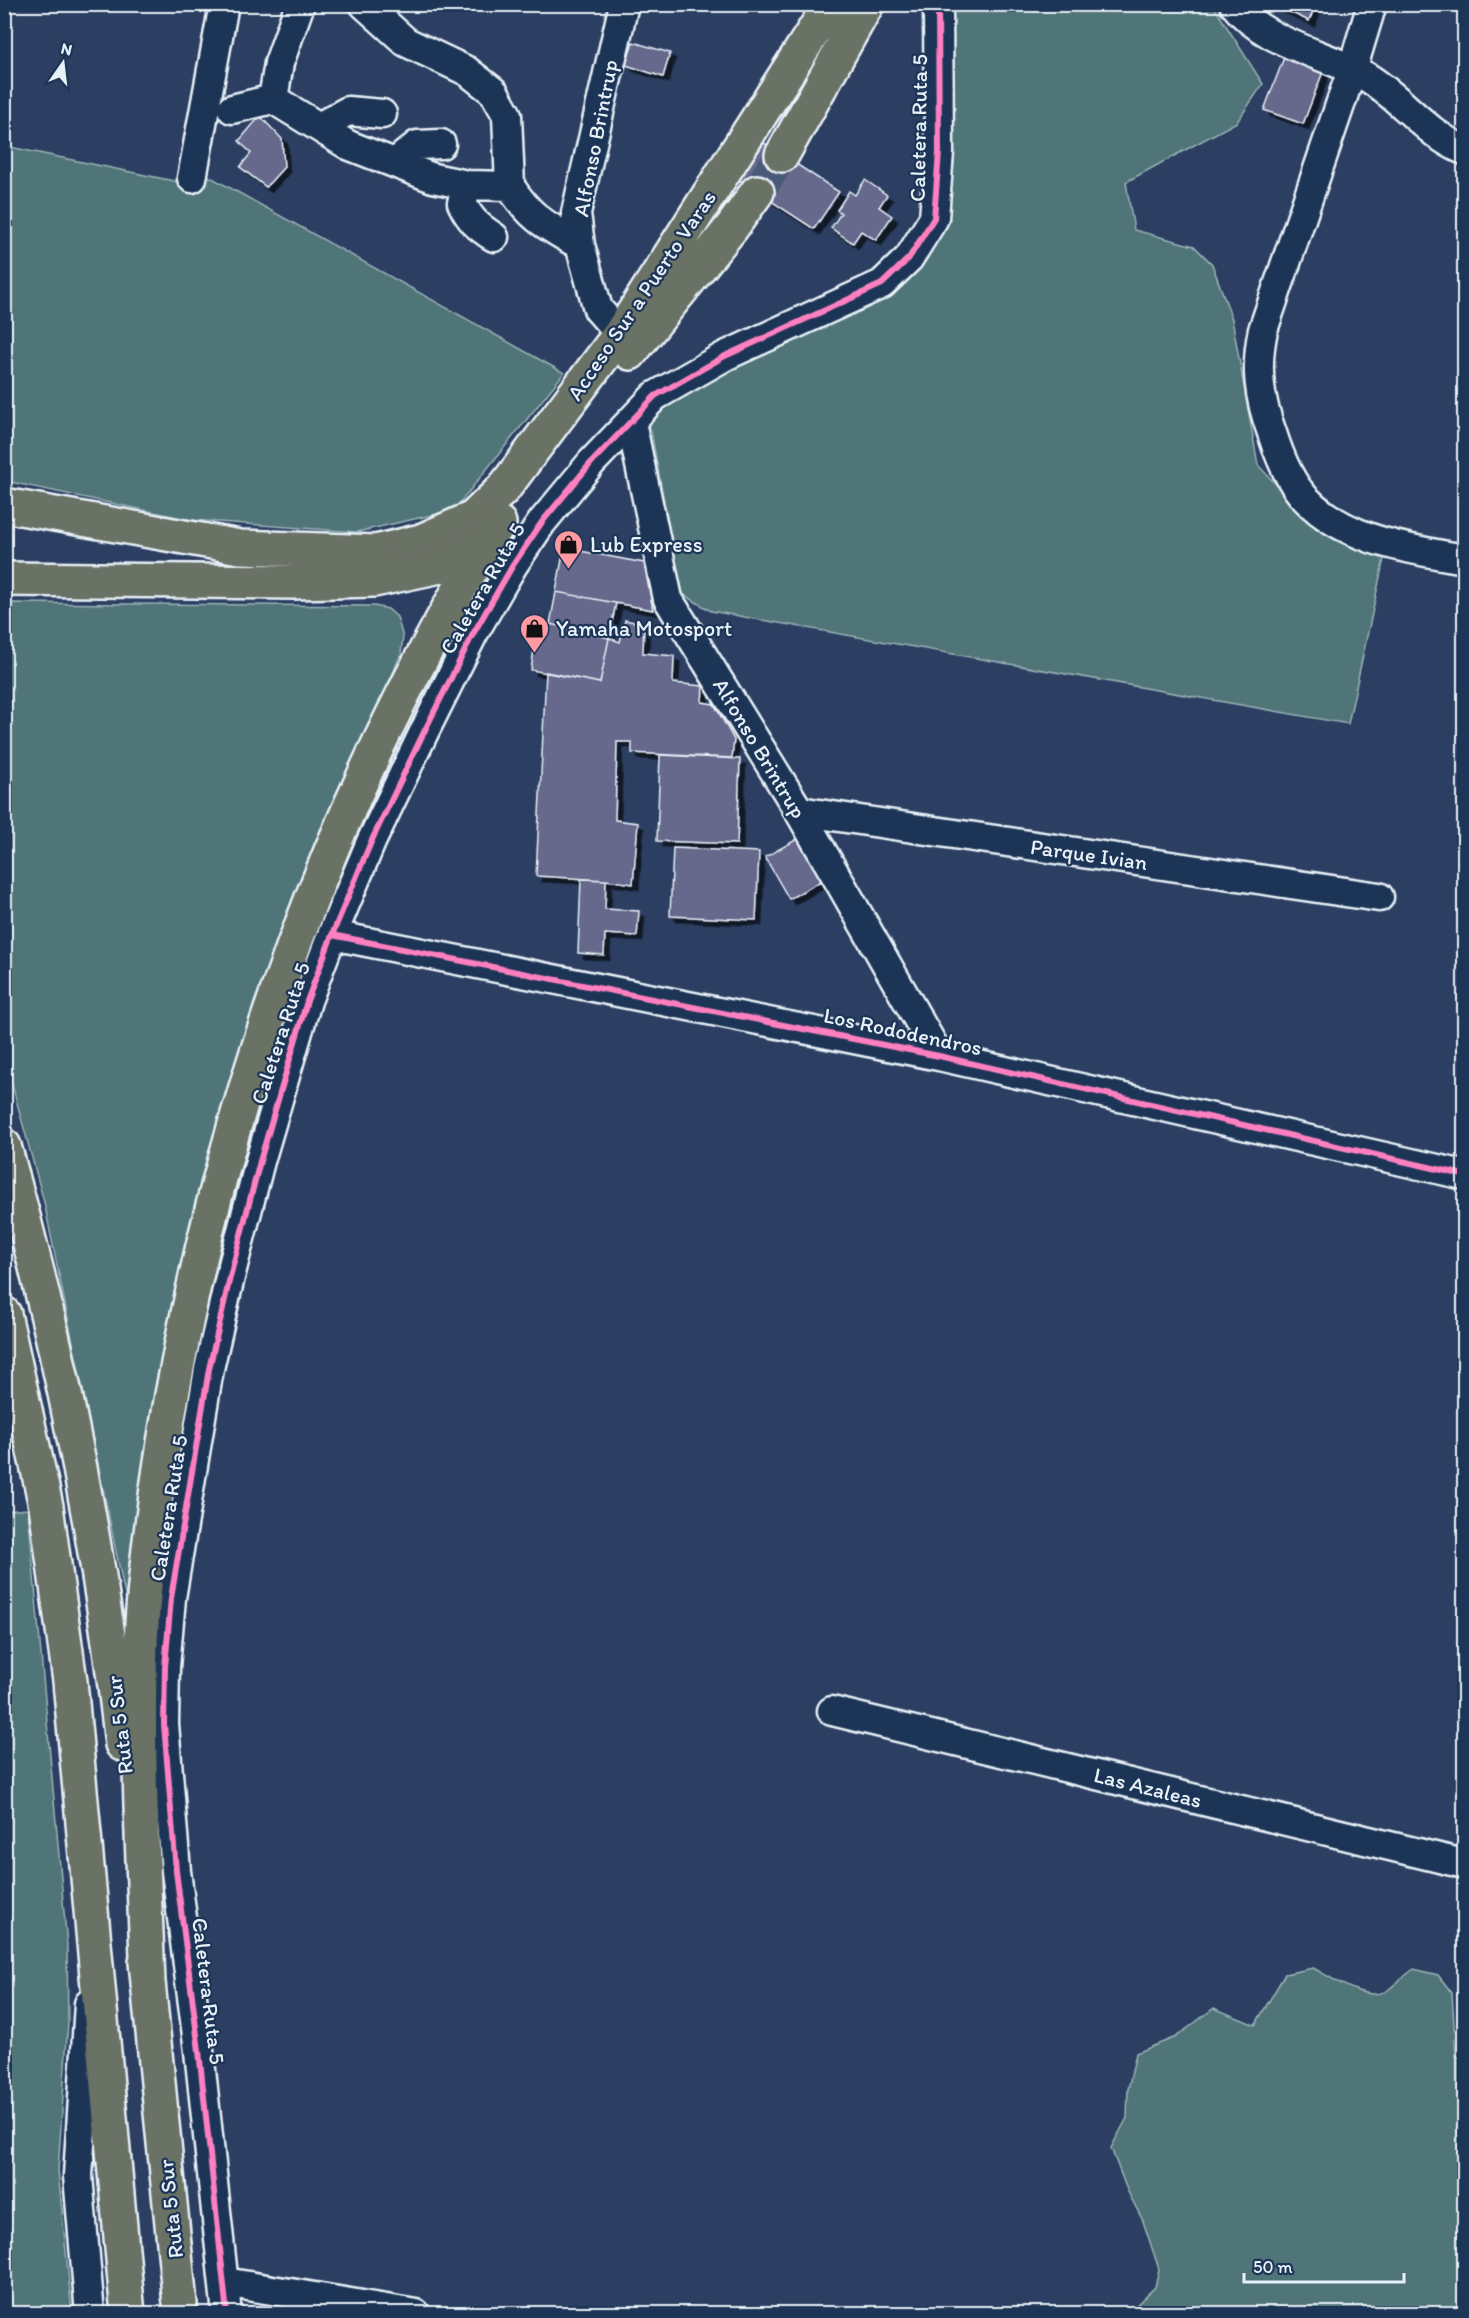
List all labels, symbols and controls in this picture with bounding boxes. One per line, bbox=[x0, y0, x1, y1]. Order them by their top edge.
north arrow bbox=[33, 33, 93, 93]
text: N bbox=[59, 38, 74, 59]
street label: Caletera Ruta 5 bbox=[904, 54, 933, 202]
street label: Alfonso Brintrup bbox=[567, 57, 624, 219]
street label: Acceso Sur a Puerto Varas bbox=[561, 185, 722, 406]
street label: Caletera Ruta 5 bbox=[434, 518, 531, 659]
shop icon: Lub Express bbox=[553, 528, 585, 570]
place label: Lub Express bbox=[590, 531, 703, 558]
shop icon: Yamaha Motosport bbox=[519, 612, 551, 654]
place label: Yamaha Motosport bbox=[556, 615, 732, 642]
street label: Alfonso Brintrup bbox=[707, 673, 812, 823]
street label: Parque Ivian bbox=[1029, 833, 1150, 876]
street label: Caletera Ruta 5 bbox=[245, 959, 316, 1108]
street label: Los Rododendros bbox=[821, 1002, 985, 1061]
street label: Caletera Ruta 5 bbox=[144, 1433, 193, 1583]
street label: Ruta 5 Sur bbox=[100, 1674, 139, 1776]
street label: Las Azaleas bbox=[1091, 1761, 1205, 1814]
street label: Caletera Ruta 5 bbox=[186, 1916, 231, 2066]
street label: Ruta 5 Sur bbox=[152, 2158, 189, 2260]
scale bar bbox=[1244, 2246, 1404, 2284]
text: 50 m bbox=[1253, 2256, 1293, 2278]

